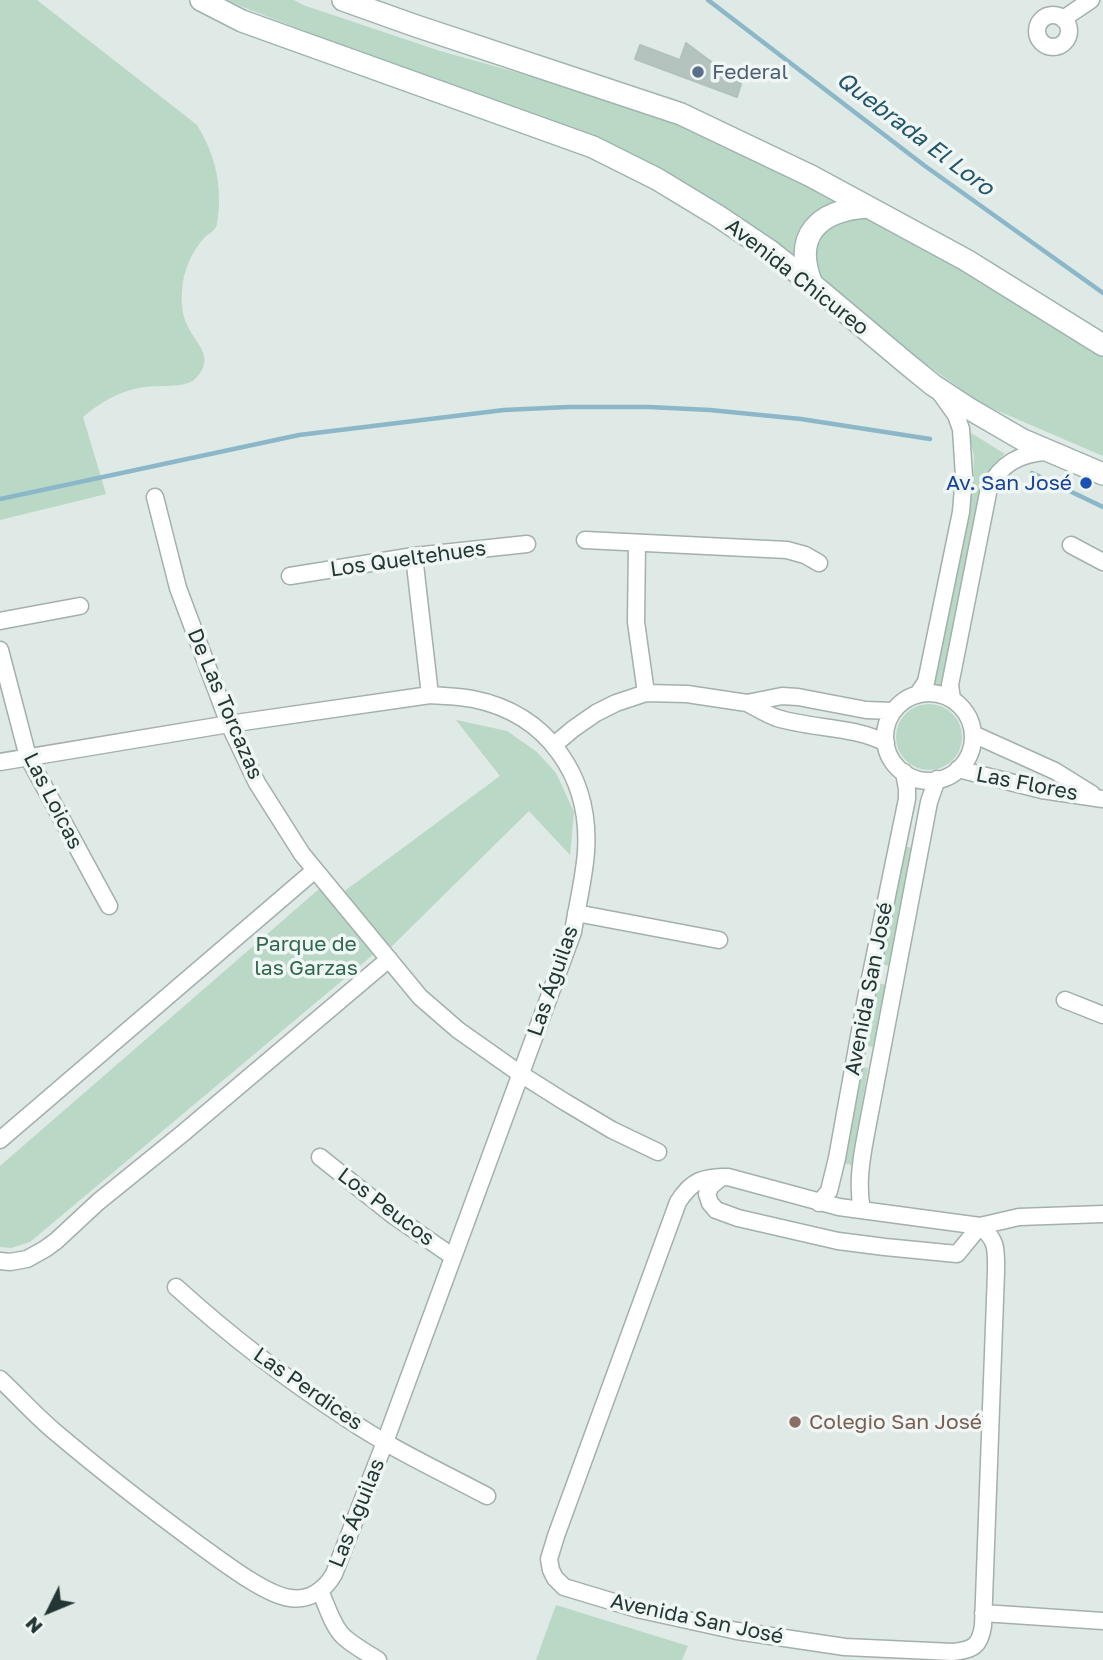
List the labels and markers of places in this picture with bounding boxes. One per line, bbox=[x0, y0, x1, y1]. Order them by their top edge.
place label: Federal bbox=[712, 59, 788, 85]
marker: Federal bbox=[690, 64, 706, 80]
place label: Av. San José bbox=[946, 470, 1072, 496]
marker: Av. San José bbox=[1078, 475, 1094, 491]
place label: Colegio San José bbox=[809, 1409, 982, 1435]
marker: Colegio San José bbox=[787, 1414, 803, 1430]

